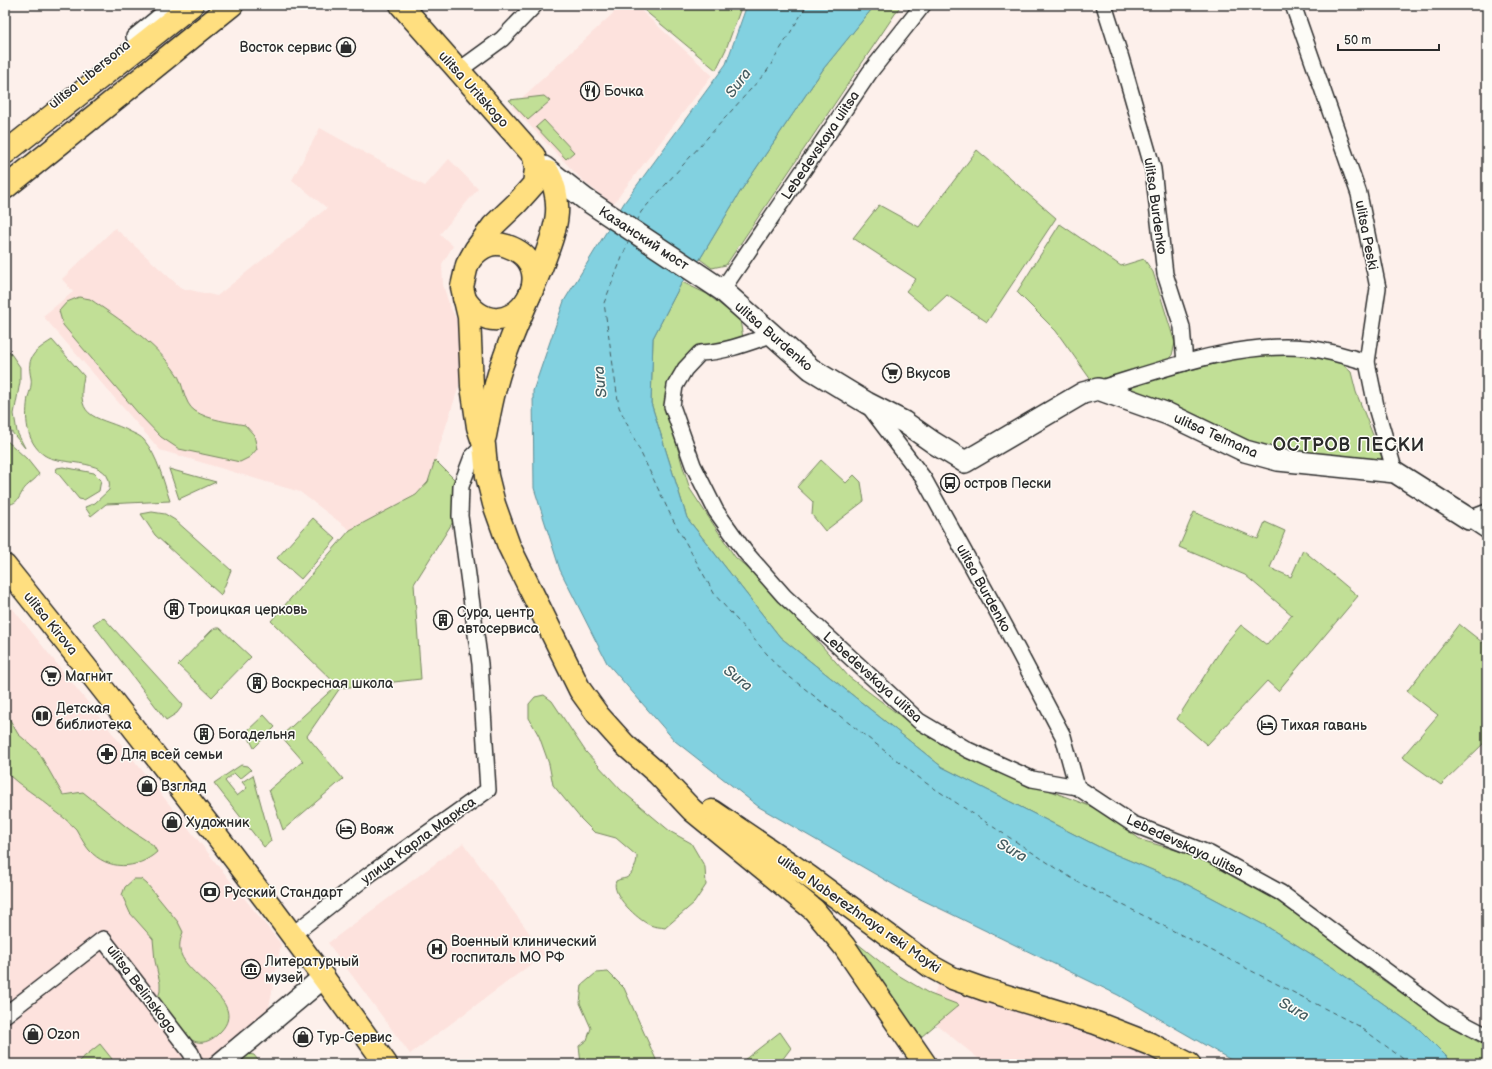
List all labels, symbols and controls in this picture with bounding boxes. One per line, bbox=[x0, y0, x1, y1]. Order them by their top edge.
scale bar bbox=[1338, 26, 1439, 52]
text: 50 m bbox=[1344, 33, 1371, 48]
street label: ulitsa Libersona bbox=[45, 36, 134, 113]
shop icon: Восток сервис bbox=[335, 36, 357, 58]
place label: Восток сервис bbox=[240, 39, 332, 56]
street label: ulitsa Uritskogo bbox=[435, 47, 513, 131]
water label: Sura bbox=[721, 65, 756, 102]
restaurant icon: Бочка bbox=[579, 80, 601, 102]
place label: Бочка bbox=[604, 83, 644, 100]
street label: Lebedevskaya ulitsa bbox=[778, 88, 863, 203]
street label: ulitsa Burdenko bbox=[1140, 156, 1171, 256]
street label: ulitsa Peski bbox=[1351, 199, 1382, 271]
street label: Казанский мост bbox=[595, 203, 692, 274]
street label: ulitsa Burdenko bbox=[731, 298, 816, 375]
supermarket icon: Вкусов bbox=[881, 362, 903, 384]
water label: Sura bbox=[589, 365, 612, 399]
place label: Вкусов bbox=[906, 365, 951, 382]
street label: ulitsa Telmana bbox=[1171, 409, 1261, 462]
district label: ОСТРОВ ПЕСКИ bbox=[1273, 435, 1425, 456]
bus stop icon: остров Пески bbox=[939, 472, 961, 494]
place label: остров Пески bbox=[964, 475, 1051, 492]
street label: ulitsa Burdenko bbox=[952, 541, 1015, 635]
street label: ulitsa Kirova bbox=[20, 588, 81, 658]
building icon: Троицкая церковь bbox=[163, 598, 185, 620]
place label: Троицкая церковь bbox=[188, 601, 307, 618]
place label: Сура, центр автосервиса bbox=[457, 604, 540, 637]
building icon: Сура, центр автосервиса bbox=[432, 609, 454, 631]
street label: Lebedevskaya ulitsa bbox=[820, 628, 926, 726]
water label: Sura bbox=[719, 661, 756, 696]
supermarket icon: Магнит bbox=[40, 665, 62, 687]
place label: Магнит bbox=[65, 668, 113, 685]
building icon: Воскресная школа bbox=[246, 672, 268, 694]
place label: Воскресная школа bbox=[271, 675, 394, 692]
place label: Детская библиотека bbox=[56, 700, 132, 733]
library icon: Детская библиотека bbox=[31, 705, 53, 727]
hotel icon: Тихая гавань bbox=[1256, 714, 1278, 736]
place label: Тихая гавань bbox=[1281, 717, 1367, 734]
building icon: Богадельня bbox=[193, 723, 215, 745]
place label: Богадельня bbox=[218, 726, 296, 743]
pharmacy icon: Для всей семьи bbox=[96, 743, 118, 765]
place label: Для всей семьи bbox=[121, 746, 223, 763]
shop icon: Взгляд bbox=[136, 775, 158, 797]
place label: Взгляд bbox=[161, 778, 207, 795]
street label: улица Карла Маркса bbox=[358, 793, 480, 888]
shop icon: Художник bbox=[161, 811, 183, 833]
street label: Lebedevskaya ulitsa bbox=[1123, 811, 1246, 880]
place label: Художник bbox=[186, 814, 250, 831]
hotel icon: Вояж bbox=[335, 818, 357, 840]
place label: Вояж bbox=[360, 821, 394, 838]
water label: Sura bbox=[993, 834, 1030, 866]
street label: ulitsa Naberezhnaya reki Moyki bbox=[774, 850, 944, 977]
bank icon: Русский Стандарт bbox=[199, 881, 221, 903]
place label: Русский Стандарт bbox=[224, 884, 343, 901]
place label: Военный клинический госпиталь МО РФ bbox=[451, 933, 597, 966]
hospital icon: Военный клинический госпиталь МО РФ bbox=[426, 938, 448, 960]
street label: ulitsa Belinskogo bbox=[103, 942, 181, 1037]
place label: Литературный музей bbox=[264, 953, 359, 986]
museum icon: Литературный музей bbox=[240, 958, 262, 980]
water label: Sura bbox=[1275, 993, 1312, 1025]
shop icon: Ozon bbox=[22, 1023, 44, 1045]
place label: Ozon bbox=[47, 1026, 80, 1043]
shop icon: Тур-Сервис bbox=[292, 1026, 314, 1048]
place label: Тур-Сервис bbox=[317, 1029, 392, 1046]

